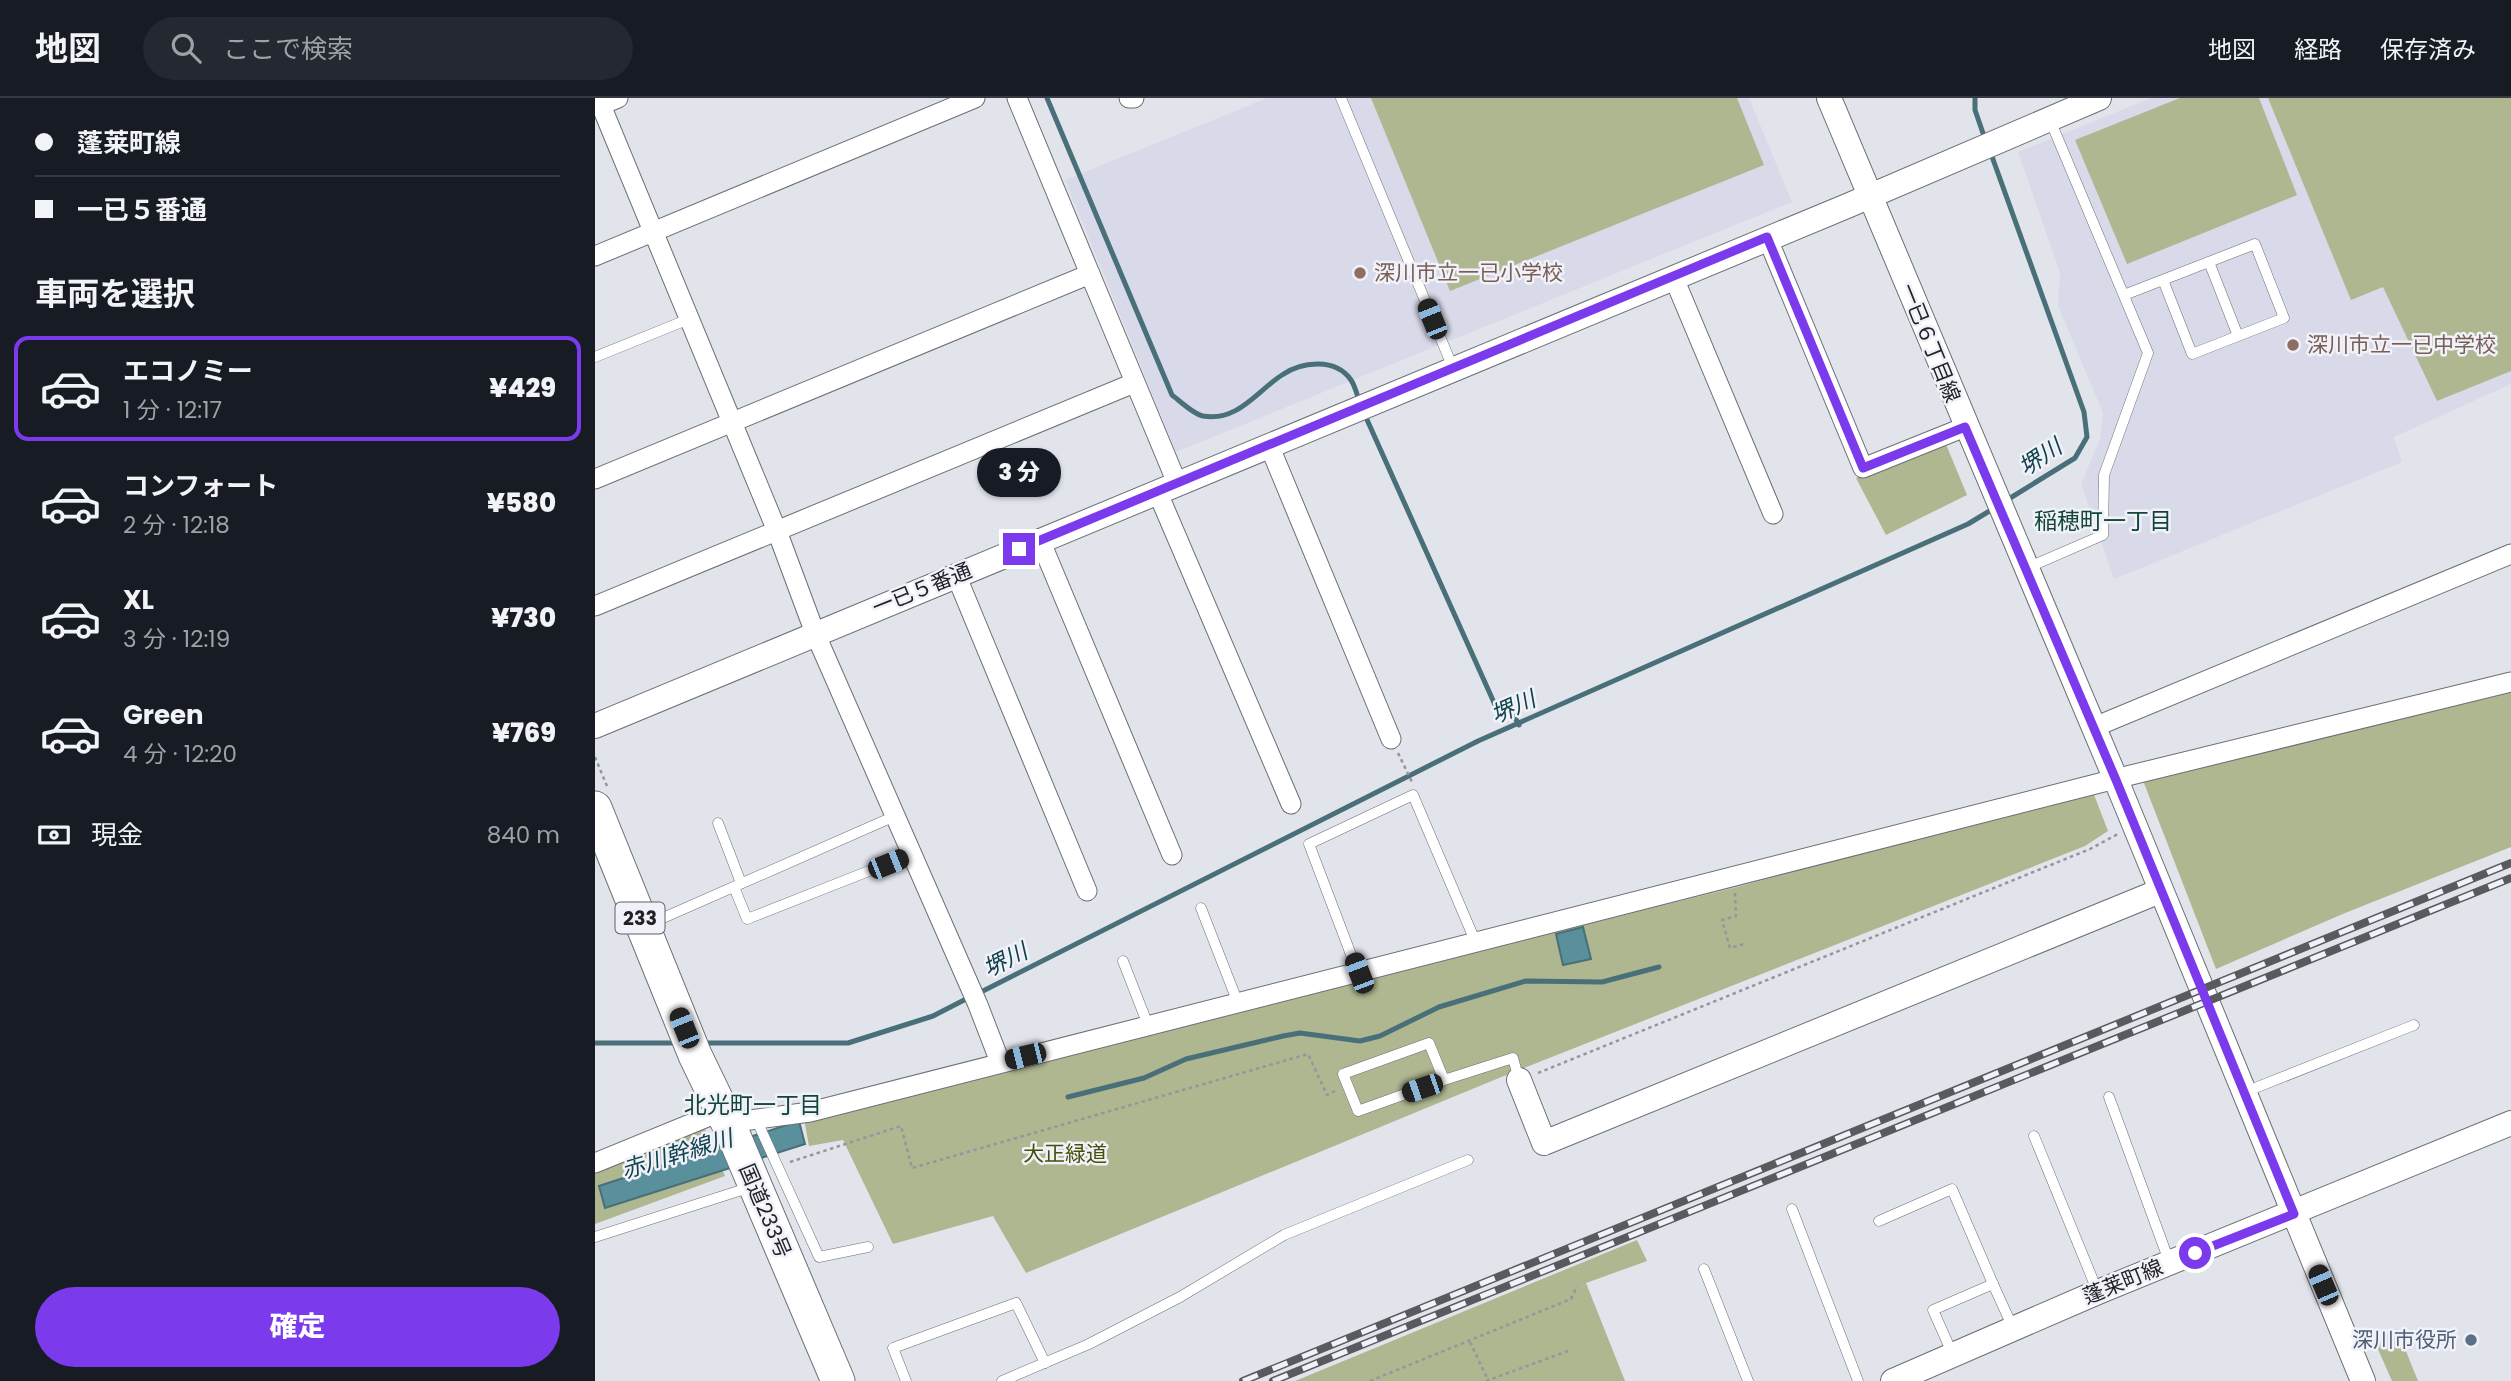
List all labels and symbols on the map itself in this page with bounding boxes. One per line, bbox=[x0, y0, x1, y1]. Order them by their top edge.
place label: 深川市立一已小学校 bbox=[1374, 258, 1563, 287]
marker: 深川市立一已小学校 bbox=[1352, 265, 1368, 281]
street label: 一已６丁目線 bbox=[1893, 279, 1968, 407]
car bbox=[1415, 296, 1450, 342]
place label: 深川市立一已中学校 bbox=[2307, 330, 2496, 359]
marker: 深川市立一已中学校 bbox=[2285, 337, 2301, 353]
water label: 堺川 bbox=[2012, 429, 2071, 483]
callout: 3 分 bbox=[977, 448, 1061, 496]
district label: 稲穂町一丁目 bbox=[2034, 505, 2172, 537]
route end bbox=[1003, 533, 1035, 565]
street label: 一已５番通 bbox=[868, 555, 976, 622]
water label: 堺川 bbox=[1485, 682, 1543, 731]
car bbox=[865, 846, 912, 882]
road number: 233 bbox=[615, 902, 665, 933]
water label: 堺川 bbox=[977, 934, 1035, 985]
car bbox=[1342, 950, 1377, 996]
car bbox=[667, 1005, 702, 1051]
car bbox=[1003, 1041, 1048, 1071]
car bbox=[1399, 1071, 1446, 1105]
district label: 北光町一丁目 bbox=[684, 1089, 822, 1121]
water label: 赤川幹線川 bbox=[617, 1121, 740, 1186]
park label: 大正緑道 bbox=[1023, 1139, 1107, 1168]
street label: 国道233号 bbox=[733, 1159, 798, 1262]
route start bbox=[2179, 1237, 2211, 1269]
street label: 蓬莱町線 bbox=[2078, 1252, 2167, 1311]
car bbox=[2306, 1262, 2341, 1308]
place label: 深川市役所 bbox=[2352, 1325, 2457, 1354]
marker: 深川市役所 bbox=[2463, 1332, 2479, 1348]

